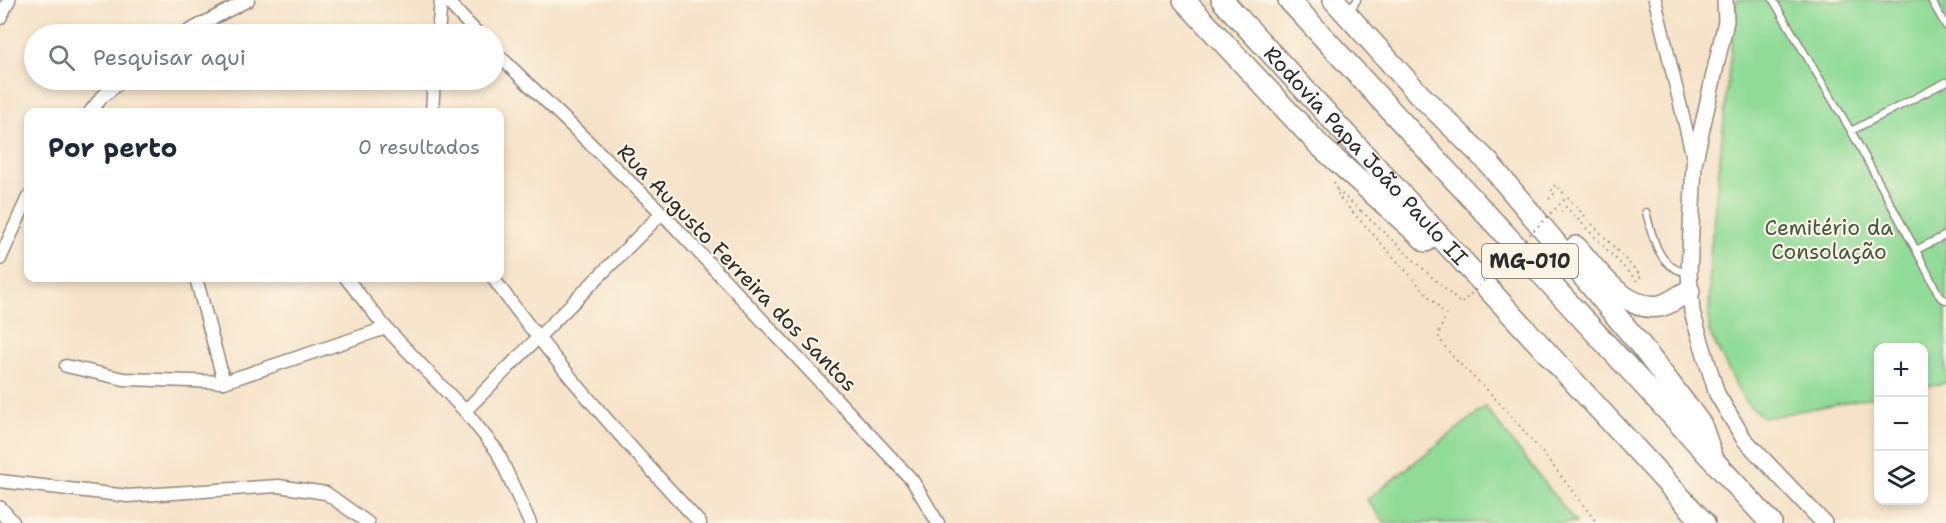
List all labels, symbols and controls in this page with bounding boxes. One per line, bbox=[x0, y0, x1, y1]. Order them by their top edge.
search box bbox=[24, 24, 504, 90]
street label: Rodovia Papa João Paulo II bbox=[1257, 40, 1474, 272]
icon: search bbox=[45, 41, 78, 74]
text: Pesquisar aqui bbox=[93, 43, 246, 72]
text: Por perto bbox=[48, 130, 177, 165]
text: 0 resultados bbox=[358, 134, 480, 160]
street label: Rua Augusto Ferreira dos Santos bbox=[611, 138, 863, 398]
park label: Cemitério da Consolação bbox=[1765, 214, 1893, 266]
road number: MG-010 bbox=[1482, 244, 1578, 278]
map controls bbox=[1874, 343, 1928, 505]
button: + bbox=[1874, 343, 1928, 397]
button: − bbox=[1874, 397, 1928, 451]
button: layers bbox=[1874, 451, 1928, 505]

